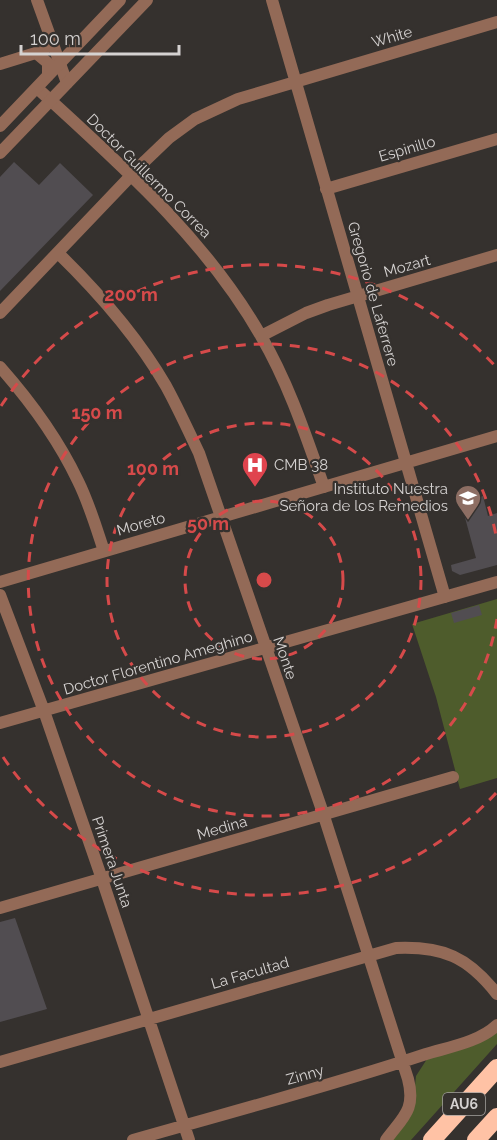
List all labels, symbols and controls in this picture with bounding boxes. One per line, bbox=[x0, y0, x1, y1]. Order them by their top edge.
scale bar bbox=[21, 18, 178, 56]
street label: White bbox=[370, 23, 415, 51]
text: 100 m bbox=[30, 28, 81, 49]
street label: Doctor Guillermo Correa bbox=[83, 110, 215, 242]
street label: Espinillo bbox=[377, 132, 437, 166]
street label: Gregorio de Laferrere bbox=[344, 220, 402, 368]
street label: Mozart bbox=[382, 251, 432, 281]
text: 200 m bbox=[104, 284, 158, 305]
text: 150 m bbox=[72, 402, 123, 423]
hospital icon: CMB 38 bbox=[240, 450, 270, 488]
place label: CMB 38 bbox=[274, 456, 328, 474]
text: 100 m bbox=[127, 458, 179, 479]
place label: Instituto Nuestra Señora de los Remedios bbox=[279, 480, 448, 515]
school or university icon: Instituto Nuestra Señora de los Remedios bbox=[453, 483, 483, 521]
street label: Moreto bbox=[115, 509, 167, 539]
text: 50 m bbox=[187, 513, 229, 534]
centre of rings bbox=[254, 570, 274, 590]
street label: Doctor Florentino Ameghino bbox=[61, 627, 255, 699]
street label: Monte bbox=[269, 634, 301, 682]
street label: Medina bbox=[195, 812, 249, 844]
street label: Primera Junta bbox=[88, 814, 136, 910]
street label: La Facultad bbox=[209, 953, 291, 993]
street label: Zinny bbox=[284, 1061, 326, 1089]
road number: AU6 bbox=[443, 1093, 485, 1115]

